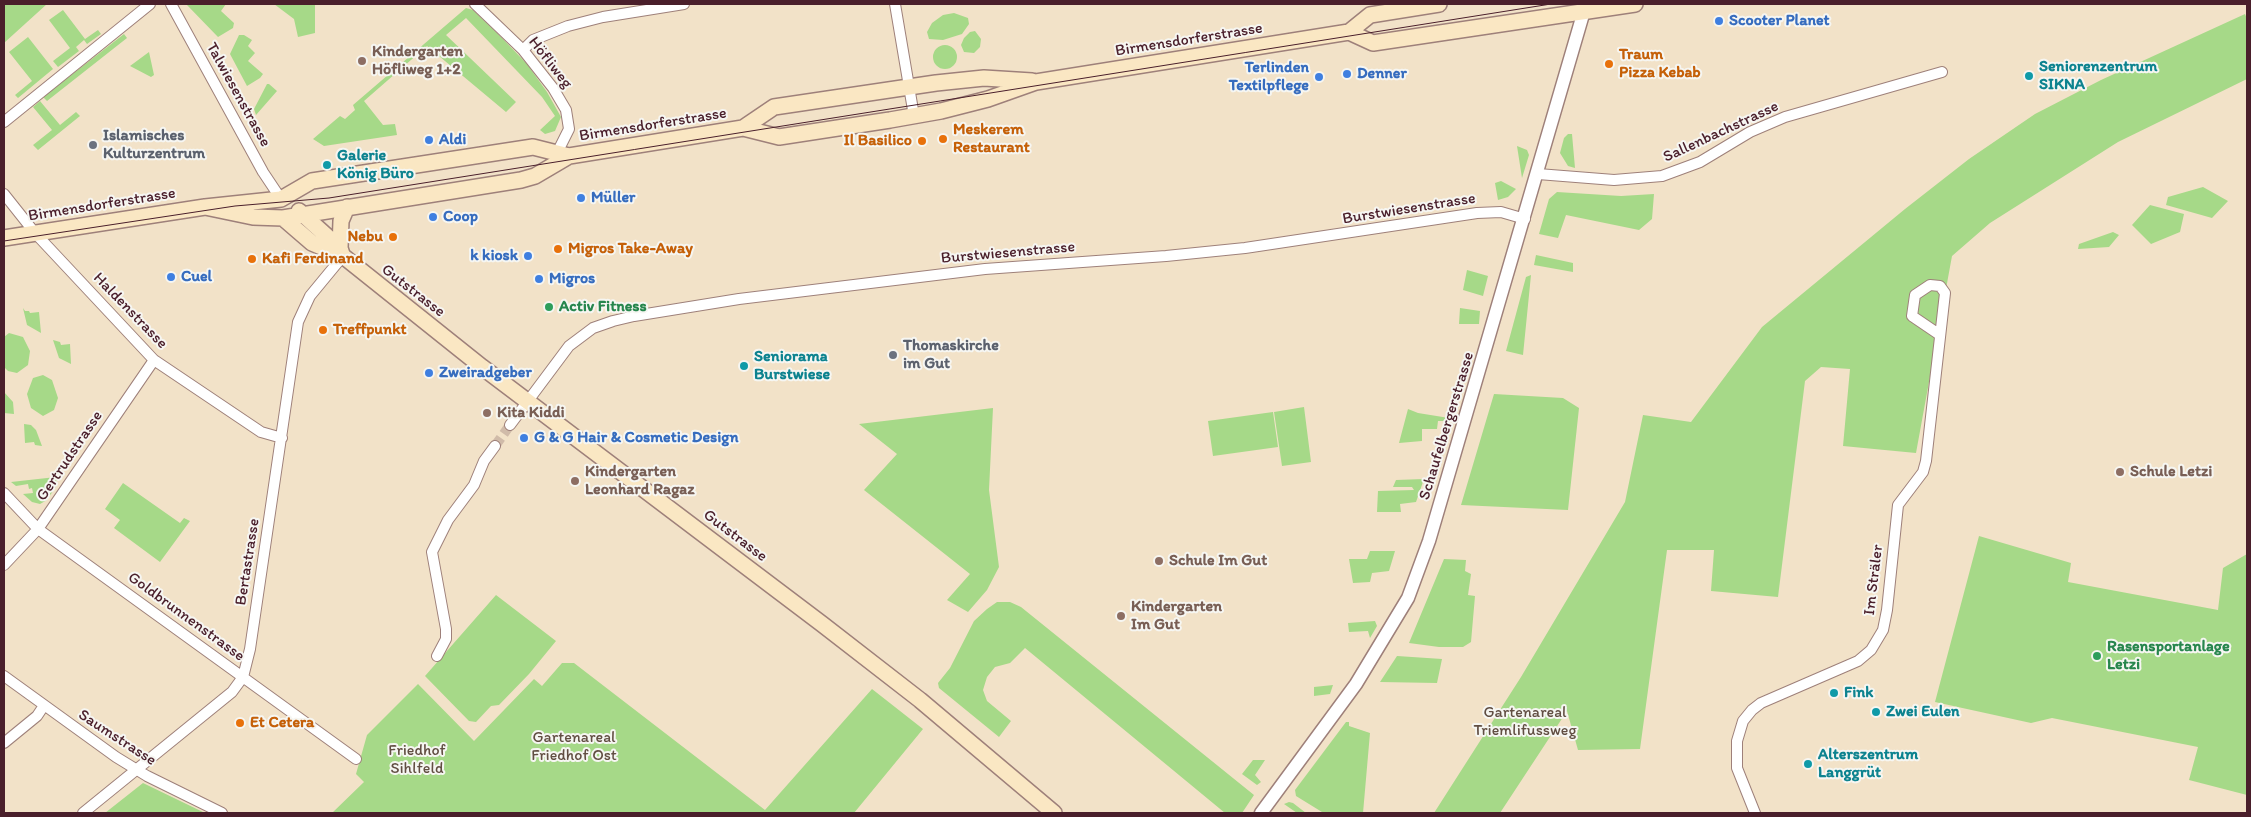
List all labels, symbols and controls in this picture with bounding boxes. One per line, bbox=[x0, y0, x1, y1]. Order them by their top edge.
place label: Scooter Planet bbox=[1729, 11, 1830, 31]
marker: Scooter Planet bbox=[1713, 15, 1725, 27]
street label: Birmensdorferstrasse bbox=[1114, 19, 1264, 61]
street label: Höfliweg bbox=[524, 33, 576, 93]
street label: Talwiesenstrasse bbox=[201, 40, 275, 150]
place label: Kindergarten Höfliweg 1+2 bbox=[372, 42, 463, 80]
place label: Traum Pizza Kebab bbox=[1619, 45, 1701, 83]
marker: Kindergarten Höfliweg 1+2 bbox=[356, 55, 368, 67]
place label: Seniorenzentrum SIKNA bbox=[2039, 57, 2157, 95]
place label: Terlinden Textilpflege bbox=[1229, 58, 1309, 96]
marker: Traum Pizza Kebab bbox=[1603, 58, 1615, 70]
place label: Denner bbox=[1357, 64, 1407, 84]
marker: Denner bbox=[1341, 68, 1353, 80]
marker: Seniorenzentrum SIKNA bbox=[2023, 70, 2035, 82]
marker: Terlinden Textilpflege bbox=[1313, 71, 1325, 83]
street label: Sallenbachstrasse bbox=[1660, 97, 1782, 167]
street label: Birmensdorferstrasse bbox=[578, 104, 728, 146]
place label: Meskerem Restaurant bbox=[953, 120, 1030, 158]
place label: Islamisches Kulturzentrum bbox=[103, 126, 205, 164]
place label: Aldi bbox=[439, 130, 466, 150]
place label: Il Basilico bbox=[844, 131, 912, 151]
marker: Meskerem Restaurant bbox=[937, 133, 949, 145]
marker: Aldi bbox=[423, 134, 435, 146]
marker: Il Basilico bbox=[916, 135, 928, 147]
marker: Islamisches Kulturzentrum bbox=[87, 139, 99, 151]
place label: Galerie König Büro bbox=[337, 146, 414, 184]
marker: Galerie König Büro bbox=[321, 159, 333, 171]
street label: Birmensdorferstrasse bbox=[27, 184, 177, 226]
place label: Müller bbox=[591, 188, 635, 208]
street label: Burstwiesenstrasse bbox=[1341, 189, 1477, 229]
marker: Müller bbox=[575, 192, 587, 204]
place label: Coop bbox=[443, 207, 478, 227]
marker: Coop bbox=[427, 211, 439, 223]
place label: Nebu bbox=[348, 227, 383, 247]
marker: Nebu bbox=[387, 231, 399, 243]
street label: Burstwiesenstrasse bbox=[940, 238, 1076, 268]
place label: Migros Take-Away bbox=[568, 239, 693, 259]
marker: Migros Take-Away bbox=[552, 243, 564, 255]
place label: k kiosk bbox=[470, 246, 518, 266]
place label: Kafi Ferdinand bbox=[262, 249, 364, 269]
marker: k kiosk bbox=[522, 250, 534, 262]
marker: Kafi Ferdinand bbox=[246, 253, 258, 265]
street label: Gutstrasse bbox=[377, 260, 449, 322]
place label: Cuel bbox=[181, 267, 212, 287]
street label: Haldenstrasse bbox=[89, 269, 171, 353]
place label: Migros bbox=[549, 269, 595, 289]
marker: Cuel bbox=[165, 271, 177, 283]
marker: Migros bbox=[533, 273, 545, 285]
place label: Activ Fitness bbox=[559, 297, 647, 317]
marker: Activ Fitness bbox=[543, 301, 555, 313]
place label: Treffpunkt bbox=[333, 320, 406, 340]
marker: Treffpunkt bbox=[317, 324, 329, 336]
place label: Thomaskirche im Gut bbox=[903, 336, 999, 374]
place label: Seniorama Burstwiese bbox=[754, 347, 830, 385]
marker: Thomaskirche im Gut bbox=[887, 349, 899, 361]
street label: Schaufelbergerstrasse bbox=[1415, 350, 1479, 502]
marker: Seniorama Burstwiese bbox=[738, 360, 750, 372]
place label: Zweiradgeber bbox=[439, 363, 532, 383]
marker: Zweiradgeber bbox=[423, 367, 435, 379]
place label: Kita Kiddi bbox=[497, 403, 565, 423]
street label: Gertrudstrasse bbox=[33, 407, 107, 505]
marker: Kita Kiddi bbox=[481, 407, 493, 419]
place label: G & G Hair & Cosmetic Design bbox=[534, 428, 739, 448]
marker: G & G Hair & Cosmetic Design bbox=[518, 432, 530, 444]
place label: Kindergarten Leonhard Ragaz bbox=[585, 462, 695, 500]
place label: Schule Letzi bbox=[2130, 462, 2212, 482]
marker: Schule Letzi bbox=[2114, 466, 2126, 478]
marker: Kindergarten Leonhard Ragaz bbox=[569, 475, 581, 487]
street label: Gutstrasse bbox=[699, 506, 771, 566]
street label: Bertastrasse bbox=[232, 517, 264, 607]
street label: Im Sträler bbox=[1860, 544, 1888, 616]
place label: Schule Im Gut bbox=[1169, 551, 1267, 571]
marker: Schule Im Gut bbox=[1153, 555, 1165, 567]
street label: Goldbrunnenstrasse bbox=[124, 568, 248, 666]
place label: Kindergarten Im Gut bbox=[1131, 597, 1222, 635]
marker: Kindergarten Im Gut bbox=[1115, 610, 1127, 622]
place label: Rasensportanlage Letzi bbox=[2107, 637, 2230, 675]
marker: Rasensportanlage Letzi bbox=[2091, 650, 2103, 662]
place label: Fink bbox=[1844, 683, 1874, 703]
marker: Fink bbox=[1828, 687, 1840, 699]
place label: Zwei Eulen bbox=[1886, 702, 1960, 722]
park label: Gartenareal Triemlifussweg bbox=[1473, 703, 1577, 741]
street label: Saumstrasse bbox=[74, 706, 160, 770]
marker: Zwei Eulen bbox=[1870, 706, 1882, 718]
place label: Et Cetera bbox=[250, 713, 314, 733]
marker: Et Cetera bbox=[234, 717, 246, 729]
park label: Gartenareal Friedhof Ost bbox=[531, 728, 617, 766]
park label: Friedhof Sihlfeld bbox=[388, 741, 446, 779]
place label: Alterszentrum Langgrüt bbox=[1818, 745, 1918, 783]
marker: Alterszentrum Langgrüt bbox=[1802, 758, 1814, 770]

